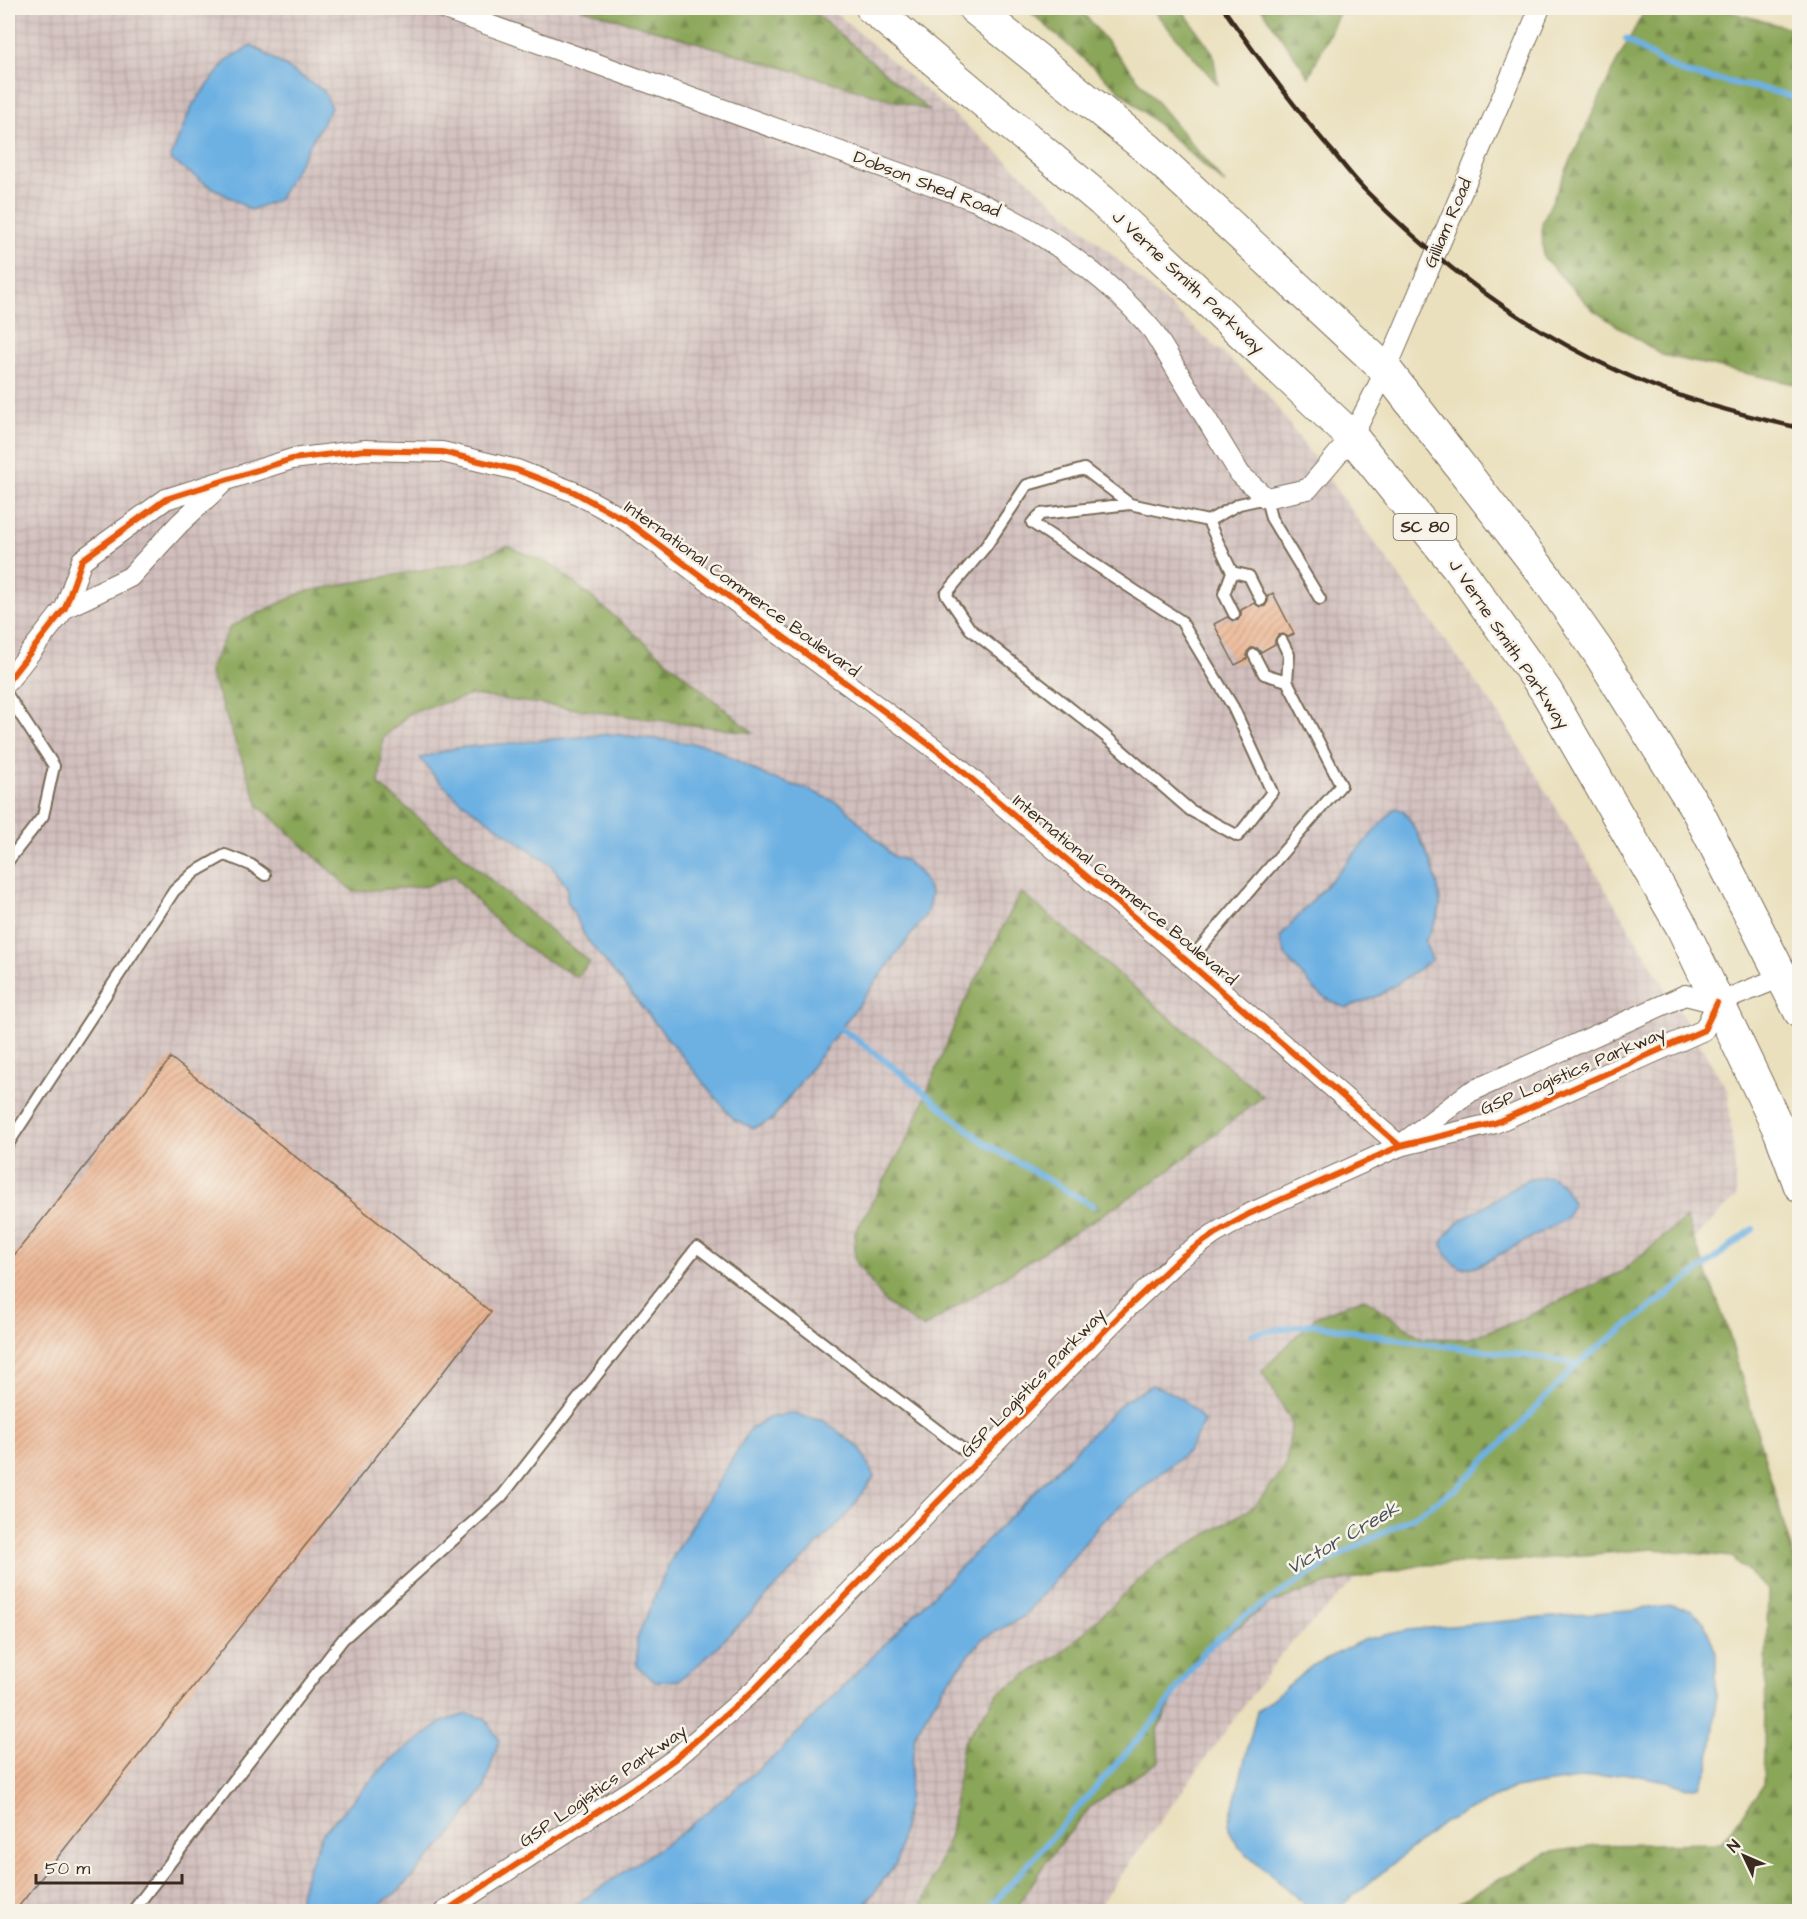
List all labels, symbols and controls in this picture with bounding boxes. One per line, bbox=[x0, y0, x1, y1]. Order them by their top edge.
street label: Dobson Shed Road bbox=[850, 145, 1004, 223]
street label: Gilliam Road bbox=[1418, 174, 1478, 272]
street label: J Verne Smith Parkway bbox=[1105, 204, 1270, 360]
street label: International Commerce Boulevard bbox=[619, 495, 865, 683]
road number: SC 80 bbox=[1394, 514, 1456, 540]
street label: J Verne Smith Parkway bbox=[1442, 554, 1575, 735]
street label: International Commerce Boulevard bbox=[1007, 788, 1243, 992]
street label: GSP Logistics Parkway bbox=[1476, 1021, 1670, 1122]
street label: GSP Logistics Parkway bbox=[955, 1303, 1112, 1464]
water label: Victor Creek bbox=[1282, 1494, 1405, 1582]
street label: GSP Logistics Parkway bbox=[514, 1719, 692, 1854]
north arrow bbox=[1714, 1826, 1774, 1886]
text: N bbox=[1723, 1835, 1745, 1858]
scale bar bbox=[36, 1847, 182, 1885]
text: 50 m bbox=[45, 1856, 90, 1881]

